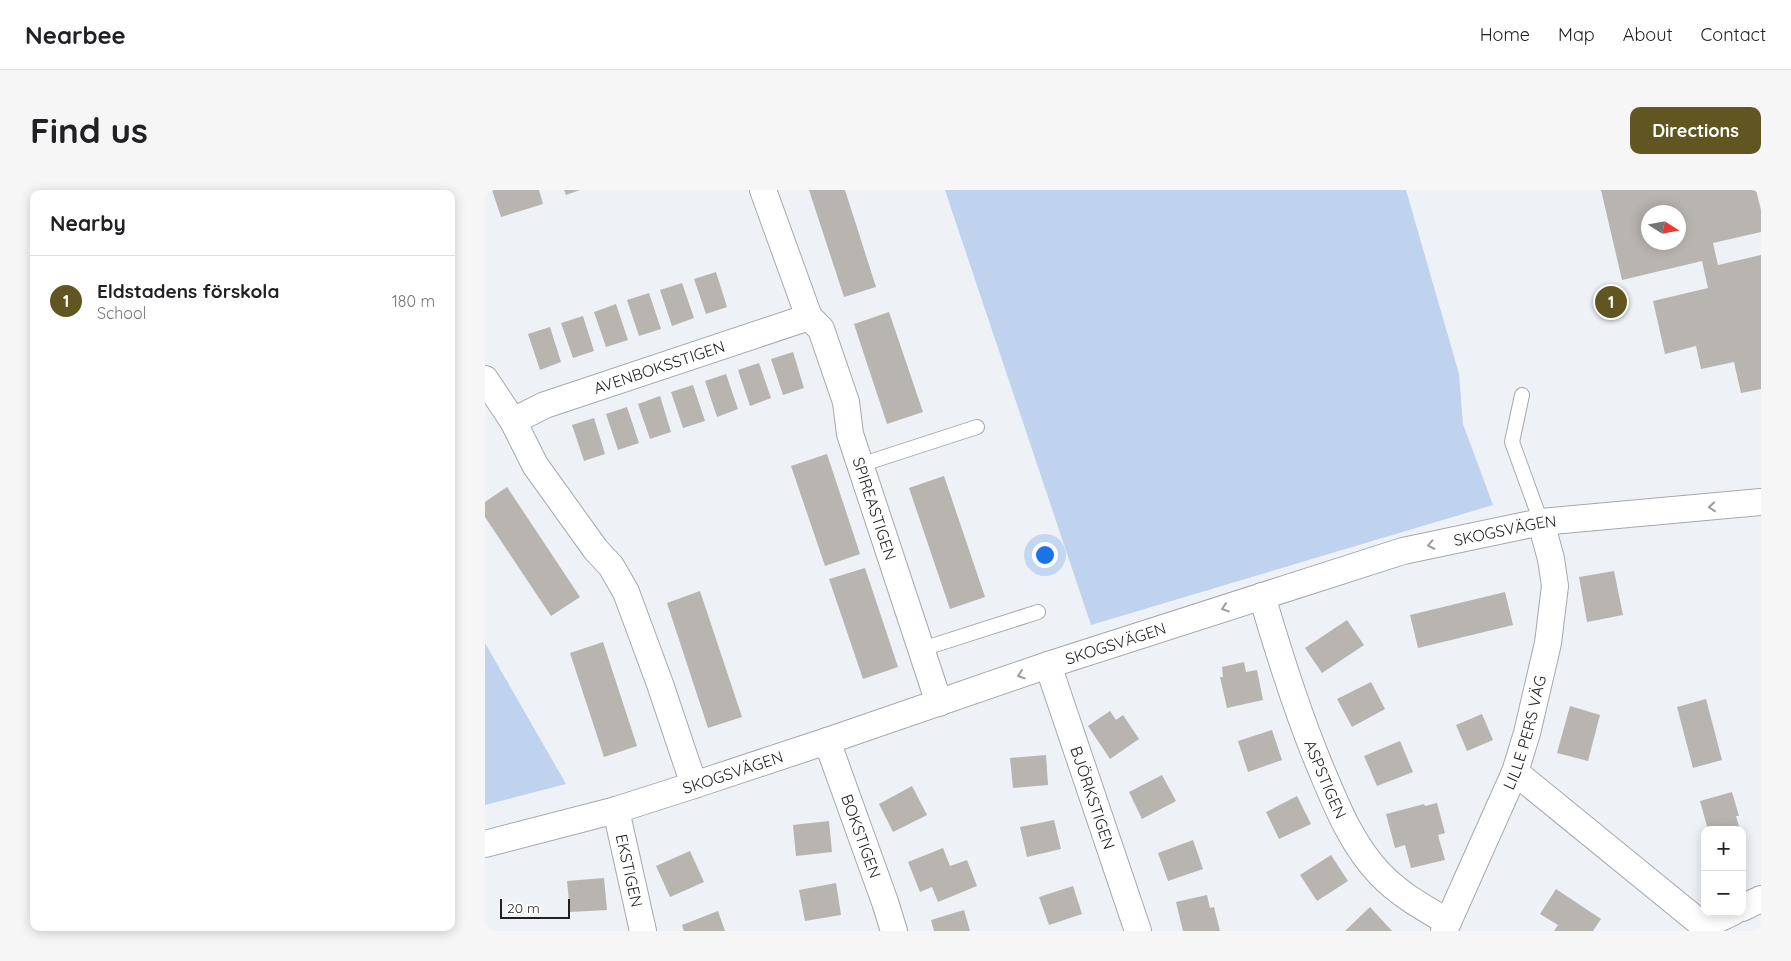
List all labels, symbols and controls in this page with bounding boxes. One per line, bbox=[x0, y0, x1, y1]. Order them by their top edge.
text: Nearbee bbox=[25, 20, 126, 50]
text: Home bbox=[1480, 23, 1530, 46]
text: Map bbox=[1558, 23, 1595, 46]
text: About bbox=[1623, 23, 1673, 46]
text: Contact bbox=[1701, 23, 1766, 46]
button: Directions bbox=[1630, 107, 1761, 154]
text: Find us bbox=[30, 108, 148, 152]
north arrow bbox=[1641, 205, 1686, 250]
text: Nearby bbox=[50, 210, 126, 236]
text: Eldstadens förskola bbox=[97, 279, 279, 303]
pin: 1 bbox=[1595, 283, 1627, 321]
text: 1 bbox=[63, 291, 69, 311]
text: 180 m bbox=[392, 291, 435, 311]
text: School bbox=[97, 303, 146, 323]
street label: AVENBOKSSTIGEN bbox=[591, 336, 727, 398]
street label: SPIREASTIGEN bbox=[848, 454, 901, 563]
one-way arrow bbox=[1708, 501, 1716, 512]
street label: SKOGSVÄGEN bbox=[1452, 511, 1557, 550]
one-way arrow bbox=[1426, 539, 1435, 550]
your location bbox=[1032, 542, 1058, 568]
one-way arrow bbox=[1221, 602, 1230, 612]
street label: SKOGSVÄGEN bbox=[1063, 618, 1168, 669]
one-way arrow bbox=[1017, 669, 1025, 679]
street label: LILLE PERS VÄG bbox=[1498, 673, 1550, 793]
street label: ASPSTIGEN bbox=[1300, 737, 1351, 822]
street label: BJÖRKSTIGEN bbox=[1066, 743, 1120, 852]
street label: SKOGSVÄGEN bbox=[680, 746, 785, 798]
street label: BOKSTIGEN bbox=[837, 791, 886, 881]
map controls bbox=[1701, 826, 1746, 916]
button: + bbox=[1701, 826, 1746, 871]
street label: EKSTIGEN bbox=[612, 832, 647, 909]
button: − bbox=[1701, 871, 1746, 916]
scale bar bbox=[500, 896, 570, 919]
text: 20 m bbox=[507, 899, 540, 917]

